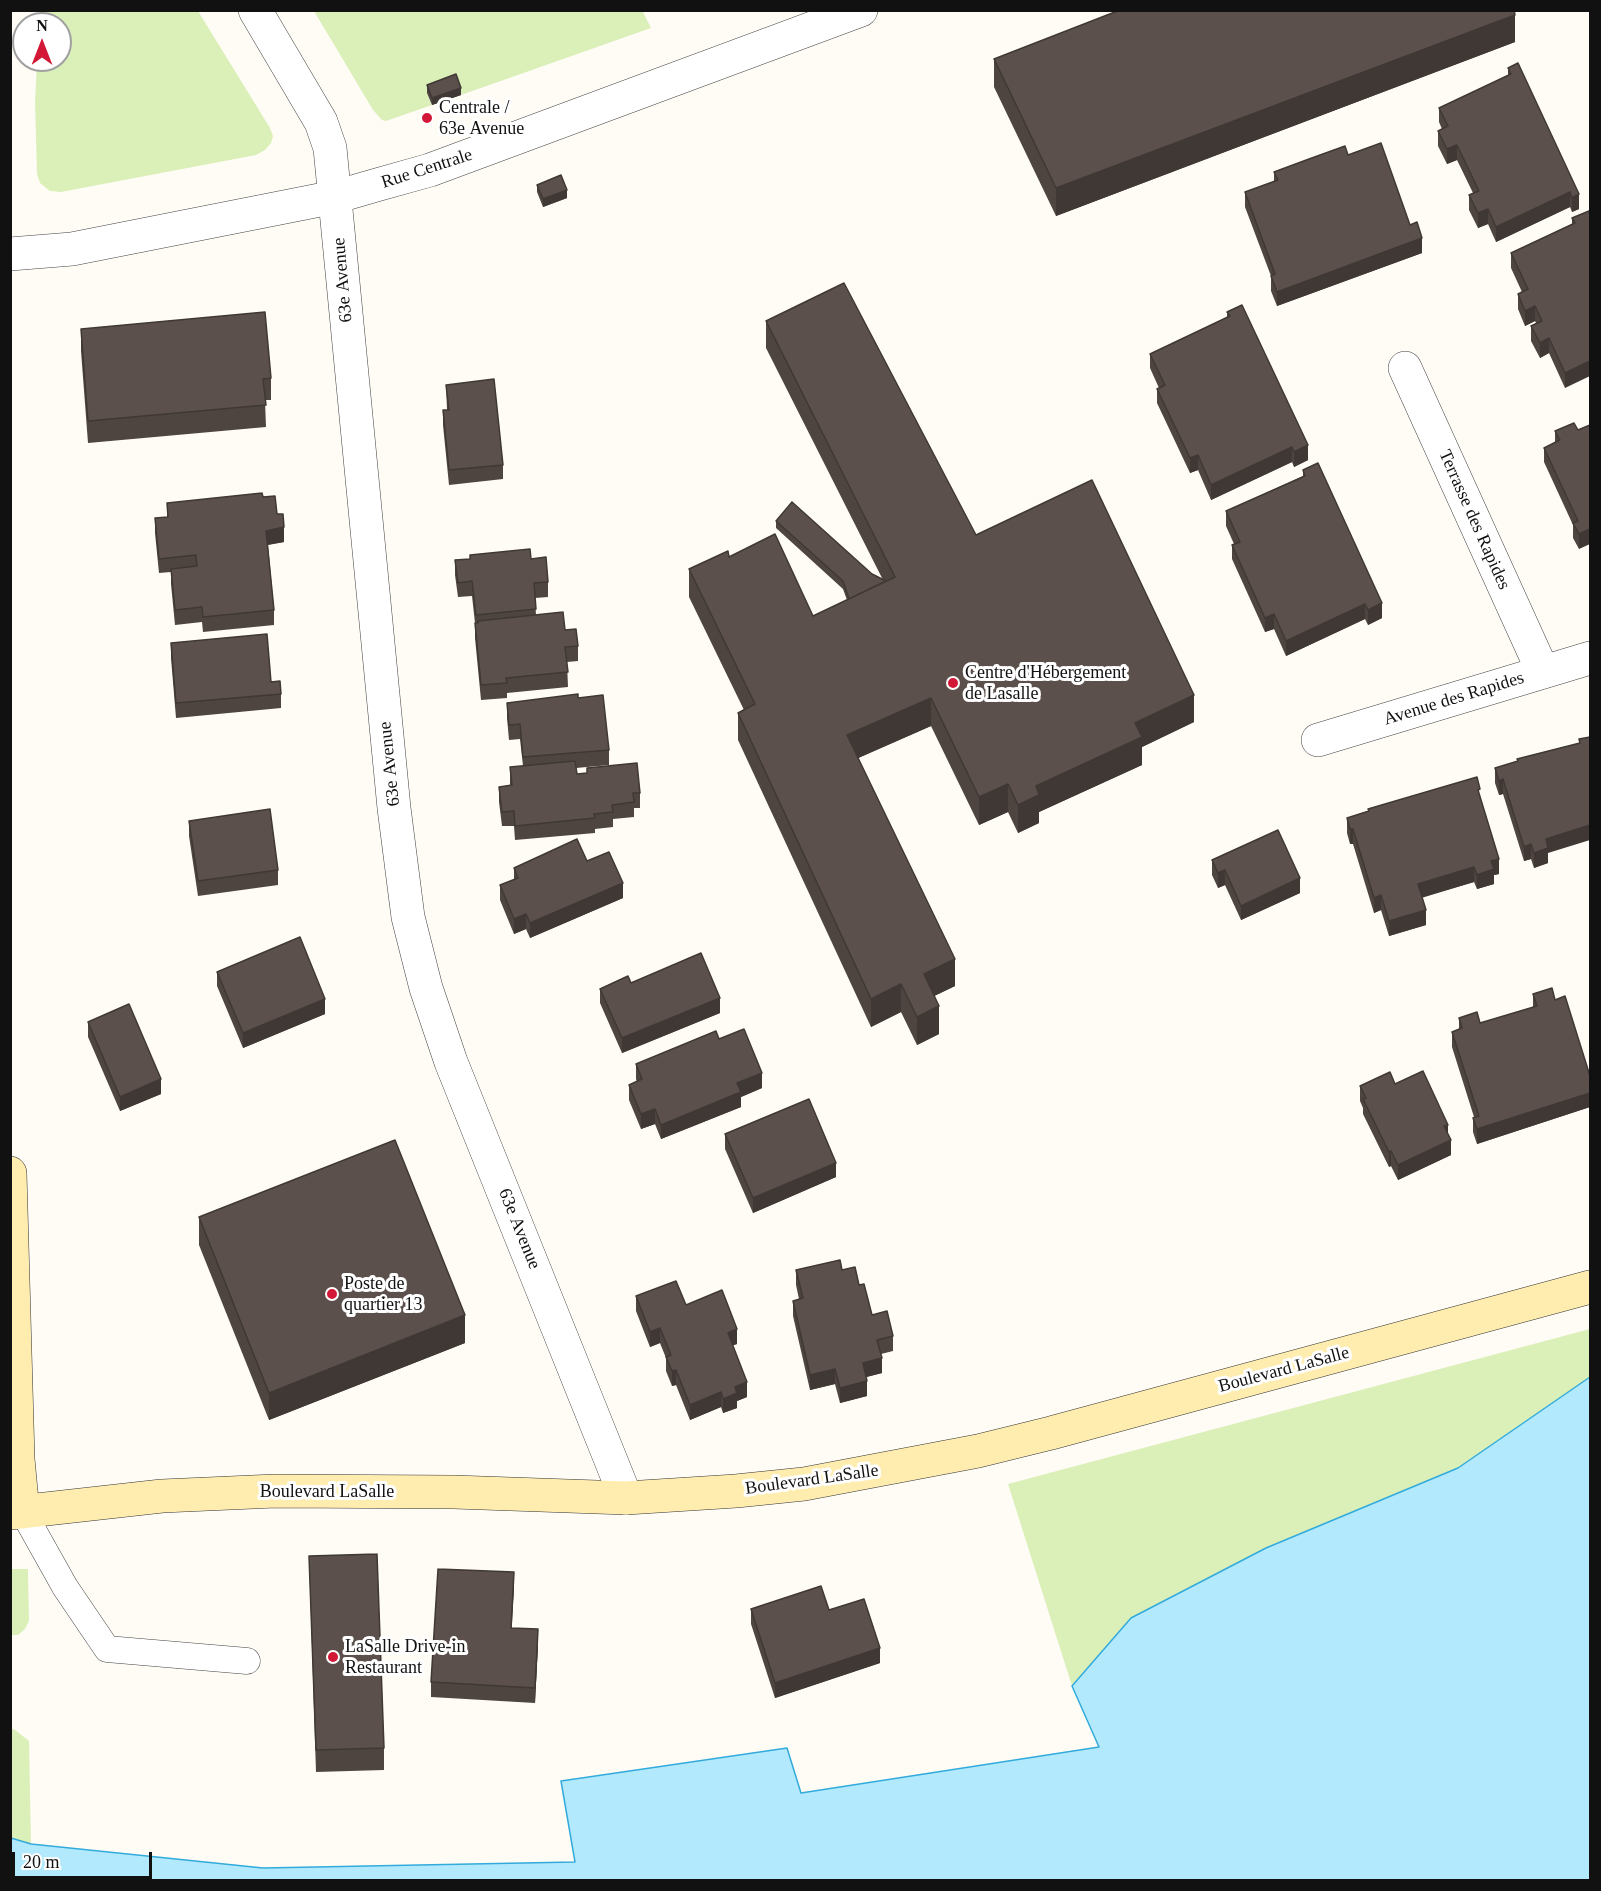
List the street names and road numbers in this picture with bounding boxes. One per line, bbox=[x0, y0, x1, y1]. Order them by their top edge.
street label: Rue Centrale bbox=[379, 144, 475, 194]
street label: 63e Avenue bbox=[329, 237, 357, 323]
street label: Terrasse des Rapides bbox=[1433, 447, 1515, 593]
street label: Avenue des Rapides bbox=[1381, 667, 1527, 731]
street label: 63e Avenue bbox=[375, 721, 405, 807]
street label: 63e Avenue bbox=[493, 1185, 545, 1273]
street label: Boulevard LaSalle bbox=[1216, 1342, 1352, 1398]
street label: Boulevard LaSalle bbox=[744, 1460, 880, 1500]
street label: Boulevard LaSalle bbox=[260, 1481, 394, 1503]

